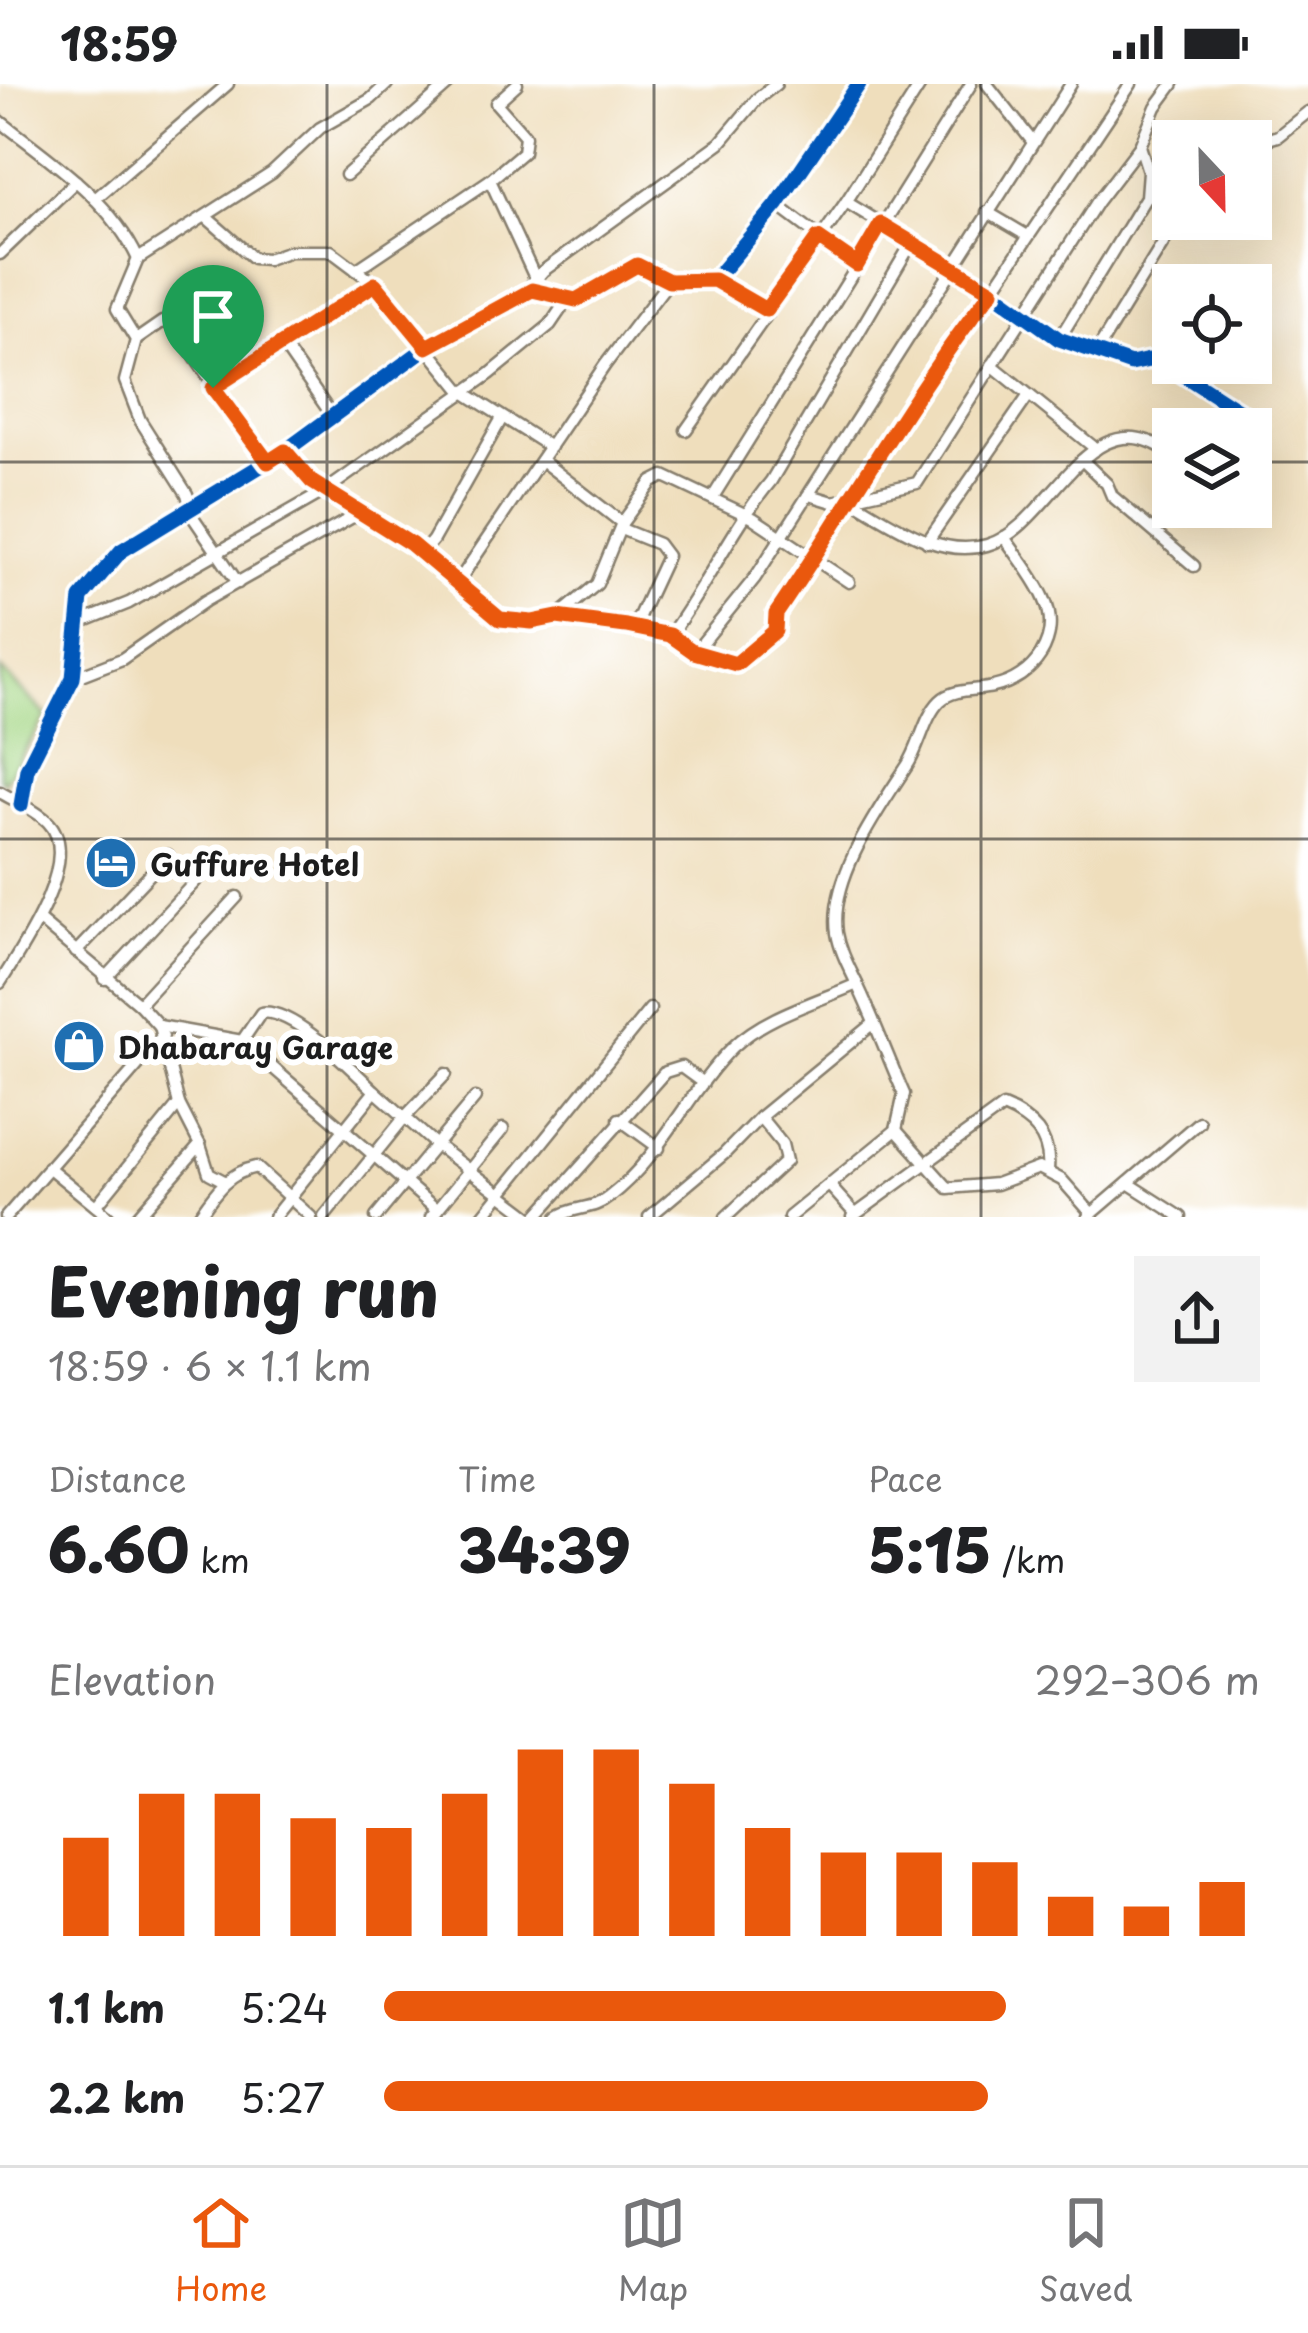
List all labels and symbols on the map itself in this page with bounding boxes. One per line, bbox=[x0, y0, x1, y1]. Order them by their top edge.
north arrow bbox=[1152, 120, 1272, 240]
pin bbox=[162, 265, 264, 388]
hotel icon: Guffure Hotel bbox=[83, 835, 139, 891]
place label: Guffure Hotel bbox=[150, 841, 359, 886]
shop icon: Dhabaray Garage bbox=[51, 1018, 107, 1074]
place label: Dhabaray Garage bbox=[118, 1024, 393, 1069]

